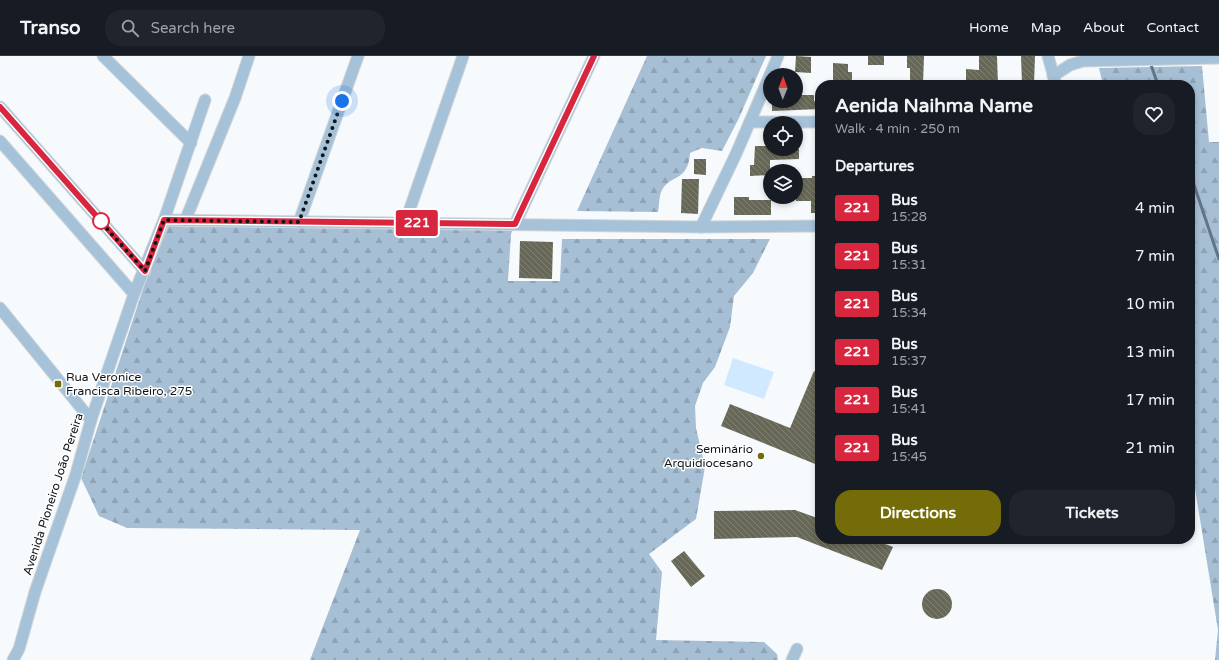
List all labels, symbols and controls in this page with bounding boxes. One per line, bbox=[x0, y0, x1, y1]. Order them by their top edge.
search box bbox=[105, 10, 385, 46]
text: Transo bbox=[20, 17, 81, 39]
icon: search bbox=[119, 17, 141, 39]
text: Search here bbox=[151, 19, 235, 37]
text: Home bbox=[969, 19, 1009, 36]
text: Map bbox=[1031, 19, 1061, 36]
text: About bbox=[1083, 19, 1125, 36]
text: Contact bbox=[1147, 19, 1199, 36]
north arrow bbox=[763, 68, 803, 108]
map controls bbox=[763, 68, 803, 204]
your location bbox=[332, 91, 352, 111]
button: heart bbox=[1133, 93, 1175, 135]
text: Aenida Naihma Name bbox=[835, 95, 1033, 117]
button: locate bbox=[763, 116, 803, 156]
text: Walk · 4 min · 250 m bbox=[835, 121, 960, 137]
text: Departures bbox=[835, 157, 914, 175]
button: layers bbox=[763, 164, 803, 204]
text: Bus bbox=[891, 191, 918, 209]
text: 221 bbox=[844, 199, 870, 216]
text: 4 min bbox=[1135, 199, 1175, 217]
text: 15:28 bbox=[891, 209, 927, 225]
line badge: 221 bbox=[394, 210, 440, 236]
unlabelled marker bbox=[92, 212, 110, 230]
text: 221 bbox=[404, 214, 430, 231]
text: Bus bbox=[891, 239, 918, 257]
text: 221 bbox=[844, 247, 870, 264]
text: 7 min bbox=[1135, 247, 1175, 265]
text: 15:31 bbox=[891, 257, 927, 273]
text: Bus bbox=[891, 287, 918, 305]
text: 221 bbox=[844, 295, 870, 312]
text: 10 min bbox=[1126, 295, 1175, 313]
text: 15:34 bbox=[891, 305, 927, 321]
text: Bus bbox=[891, 335, 918, 353]
text: 221 bbox=[844, 343, 870, 360]
text: 13 min bbox=[1126, 343, 1175, 361]
text: 15:37 bbox=[891, 353, 927, 369]
place label: Rua Veronice Francisca Ribeiro, 275 bbox=[66, 370, 192, 398]
marker: Rua Veronice Francisca Ribeiro, 275 bbox=[53, 379, 63, 389]
text: Bus bbox=[891, 383, 918, 401]
text: 221 bbox=[844, 391, 870, 408]
text: 17 min bbox=[1126, 391, 1175, 409]
text: 15:41 bbox=[891, 401, 927, 417]
street label: Avenida Pioneiro João Pereira bbox=[20, 411, 86, 577]
text: Bus bbox=[891, 431, 918, 449]
text: 221 bbox=[844, 439, 870, 456]
text: 21 min bbox=[1126, 439, 1175, 457]
place label: Seminário Arquidiocesano bbox=[664, 442, 753, 470]
text: 15:45 bbox=[891, 449, 927, 465]
marker: Seminário Arquidiocesano bbox=[756, 451, 766, 461]
button: Directions bbox=[835, 490, 1001, 536]
button: Tickets bbox=[1009, 490, 1175, 536]

